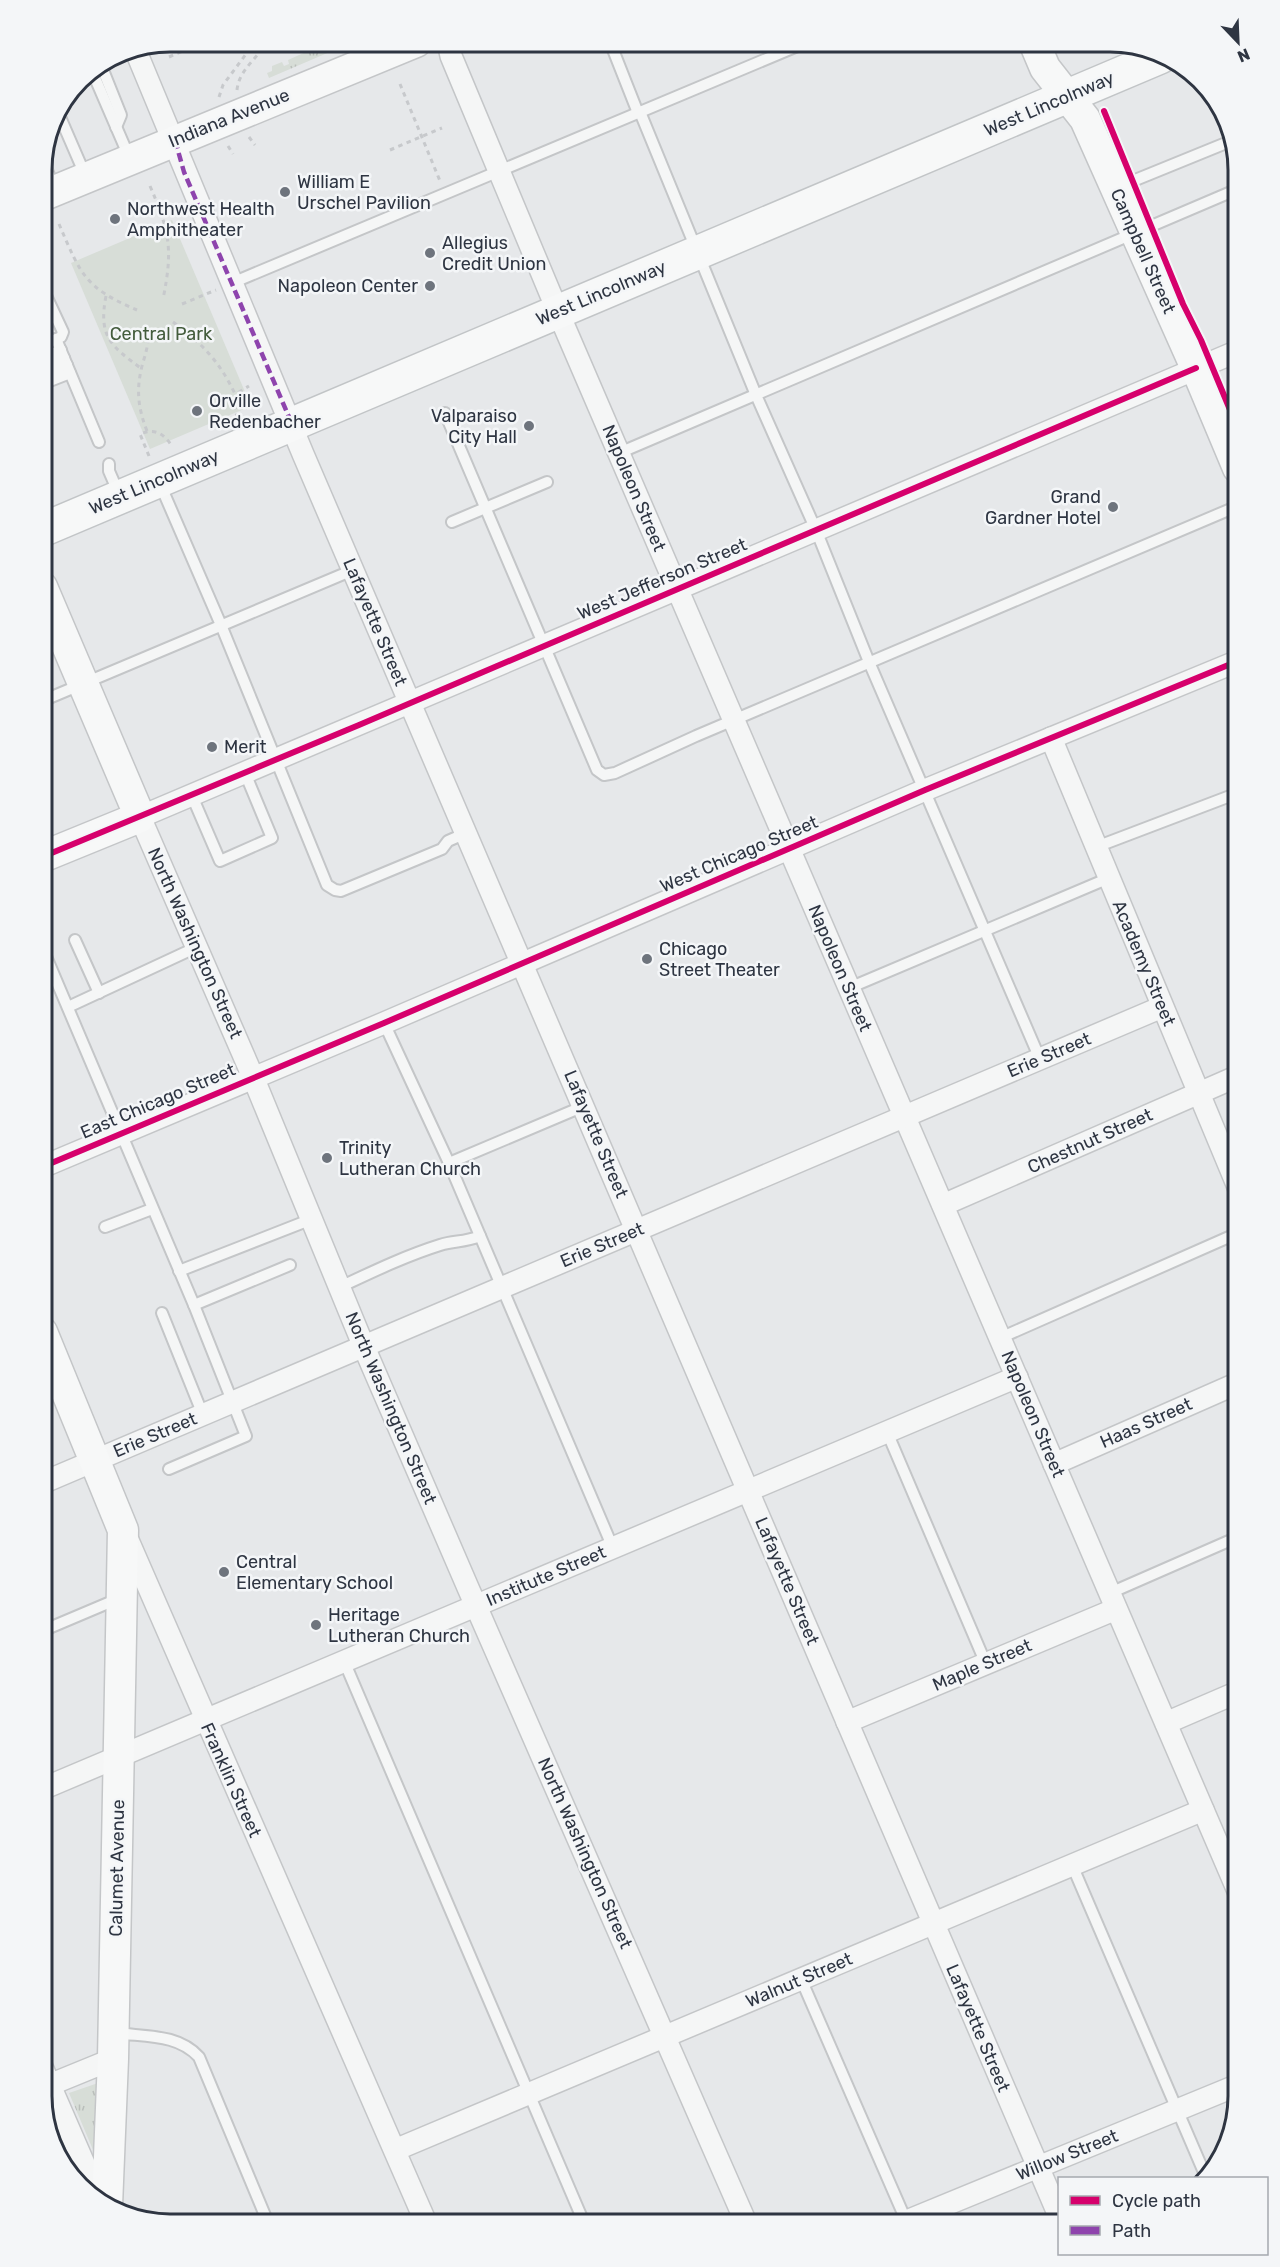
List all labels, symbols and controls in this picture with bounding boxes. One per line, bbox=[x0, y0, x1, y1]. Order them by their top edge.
north arrow bbox=[1208, 12, 1268, 72]
text: N bbox=[1235, 44, 1253, 66]
street label: West Lincolnway bbox=[981, 67, 1118, 141]
street label: Indiana Avenue bbox=[165, 84, 293, 152]
place label: William E Urschel Pavilion bbox=[297, 171, 431, 214]
marker: William E Urschel Pavilion bbox=[278, 185, 292, 199]
street label: Campbell Street bbox=[1106, 185, 1180, 317]
place label: Northwest Health Amphitheater bbox=[127, 198, 275, 241]
marker: Northwest Health Amphitheater bbox=[108, 212, 122, 226]
place label: Allegius Credit Union bbox=[442, 232, 546, 275]
marker: Allegius Credit Union bbox=[423, 246, 437, 260]
street label: West Lincolnway bbox=[533, 256, 670, 330]
place label: Napoleon Center bbox=[278, 275, 418, 297]
marker: Napoleon Center bbox=[423, 279, 437, 293]
park label: Central Park bbox=[110, 323, 213, 345]
place label: Orville Redenbacher bbox=[209, 390, 321, 433]
marker: Orville Redenbacher bbox=[190, 404, 204, 418]
place label: Valparaiso City Hall bbox=[431, 405, 517, 448]
marker: Valparaiso City Hall bbox=[522, 419, 536, 433]
street label: Napoleon Street bbox=[597, 421, 671, 555]
street label: West Lincolnway bbox=[86, 445, 223, 519]
place label: Grand Gardner Hotel bbox=[985, 486, 1101, 529]
marker: Grand Gardner Hotel bbox=[1106, 500, 1120, 514]
street label: West Jefferson Street bbox=[574, 533, 750, 625]
street label: Lafayette Street bbox=[338, 555, 412, 689]
place label: Merit bbox=[224, 736, 267, 758]
marker: Merit bbox=[205, 740, 219, 754]
street label: West Chicago Street bbox=[657, 811, 821, 897]
street label: North Washington Street bbox=[143, 844, 247, 1042]
street label: Academy Street bbox=[1108, 897, 1180, 1029]
street label: Napoleon Street bbox=[803, 901, 877, 1035]
place label: Chicago Street Theater bbox=[659, 938, 780, 981]
marker: Chicago Street Theater bbox=[640, 952, 654, 966]
street label: Erie Street bbox=[1004, 1028, 1094, 1082]
street label: East Chicago Street bbox=[77, 1058, 239, 1144]
street label: Lafayette Street bbox=[559, 1067, 633, 1201]
street label: Chestnut Street bbox=[1024, 1104, 1156, 1178]
place label: Trinity Lutheran Church bbox=[339, 1137, 481, 1180]
marker: Trinity Lutheran Church bbox=[320, 1151, 334, 1165]
street label: Erie Street bbox=[557, 1218, 647, 1272]
street label: North Washington Street bbox=[341, 1309, 441, 1507]
street label: Napoleon Street bbox=[996, 1347, 1070, 1481]
street label: Haas Street bbox=[1097, 1393, 1195, 1453]
street label: Erie Street bbox=[110, 1408, 200, 1462]
street label: Lafayette Street bbox=[750, 1514, 824, 1648]
street label: Institute Street bbox=[483, 1541, 609, 1611]
place label: Central Elementary School bbox=[236, 1551, 393, 1594]
marker: Central Elementary School bbox=[217, 1565, 231, 1579]
place label: Heritage Lutheran Church bbox=[328, 1604, 470, 1647]
marker: Heritage Lutheran Church bbox=[309, 1618, 323, 1632]
street label: Maple Street bbox=[929, 1634, 1035, 1696]
street label: Franklin Street bbox=[196, 1719, 266, 1841]
street label: North Washington Street bbox=[533, 1754, 637, 1952]
street label: Calumet Avenue bbox=[105, 1799, 129, 1937]
street label: Walnut Street bbox=[742, 1948, 856, 2012]
street label: Lafayette Street bbox=[941, 1961, 1015, 2095]
street label: Willow Street bbox=[1013, 2125, 1121, 2185]
legend bbox=[1058, 2177, 1268, 2255]
text: Cycle path bbox=[1112, 2190, 1201, 2212]
text: Path bbox=[1112, 2220, 1151, 2242]

